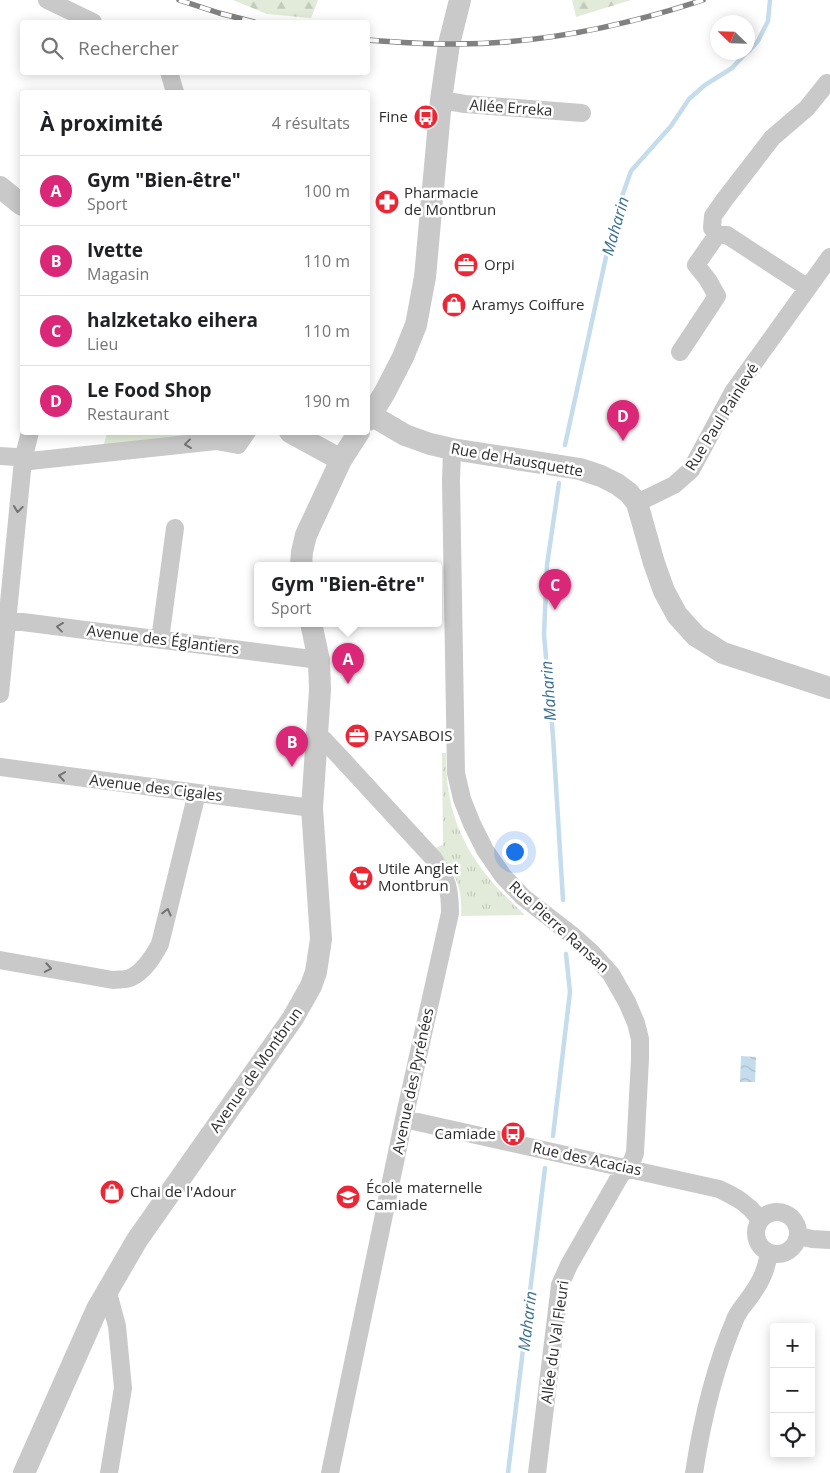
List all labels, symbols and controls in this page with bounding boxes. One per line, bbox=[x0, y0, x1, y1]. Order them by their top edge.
north arrow bbox=[710, 15, 755, 60]
search box bbox=[20, 20, 370, 75]
icon: search bbox=[38, 34, 66, 62]
text: Rechercher bbox=[78, 35, 179, 61]
street label: Allée Erreka bbox=[469, 94, 553, 120]
bus stop icon: Fine bbox=[413, 104, 439, 130]
place label: Fine bbox=[379, 106, 408, 126]
text: À proximité bbox=[40, 109, 163, 137]
text: 4 résultats bbox=[272, 112, 350, 134]
text: Gym "Bien-être" bbox=[87, 167, 241, 193]
text: A bbox=[50, 180, 62, 202]
text: 100 m bbox=[304, 180, 350, 202]
place label: Pharmacie de Montbrun bbox=[404, 182, 496, 219]
pharmacy icon: Pharmacie de Montbrun bbox=[374, 189, 400, 215]
text: Sport bbox=[87, 193, 127, 215]
water label: Maharin bbox=[596, 194, 634, 258]
text: Ivette bbox=[87, 237, 143, 263]
text: B bbox=[51, 250, 61, 272]
text: 110 m bbox=[304, 250, 350, 272]
office icon: Orpi bbox=[453, 252, 479, 278]
place label: Orpi bbox=[484, 254, 515, 274]
text: Magasin bbox=[87, 263, 149, 285]
shop icon: Aramys Coiffure bbox=[441, 292, 467, 318]
place label: Aramys Coiffure bbox=[472, 294, 585, 314]
text: halzketako eihera bbox=[87, 307, 258, 333]
text: C bbox=[51, 320, 61, 342]
text: 110 m bbox=[304, 320, 350, 342]
text: Lieu bbox=[87, 333, 118, 355]
street label: Rue Paul Painlevé bbox=[680, 359, 762, 474]
text: Le Food Shop bbox=[87, 377, 212, 403]
text: D bbox=[50, 390, 62, 412]
text: 190 m bbox=[304, 390, 350, 412]
pin: D bbox=[607, 400, 639, 441]
text: Restaurant bbox=[87, 403, 169, 425]
one-way arrow bbox=[184, 438, 192, 449]
street label: Rue de Hausquette bbox=[449, 438, 585, 480]
one-way arrow bbox=[13, 505, 24, 513]
popup bbox=[254, 562, 442, 627]
pin: C bbox=[539, 569, 571, 610]
text: Gym "Bien-être" bbox=[271, 571, 425, 597]
text: Sport bbox=[271, 597, 312, 619]
street label: Avenue des Églantiers bbox=[86, 620, 240, 658]
one-way arrow bbox=[55, 622, 63, 633]
pin: A bbox=[332, 643, 364, 684]
water label: Maharin bbox=[535, 660, 561, 722]
office icon: PAYSABOIS bbox=[344, 723, 370, 749]
place label: PAYSABOIS bbox=[374, 725, 452, 745]
pin: B bbox=[276, 726, 308, 767]
street label: Avenue des Cigales bbox=[88, 769, 224, 805]
one-way arrow bbox=[57, 771, 66, 781]
your location bbox=[502, 839, 528, 865]
place label: Utile Anglet Montbrun bbox=[378, 858, 459, 895]
supermarket icon: Utile Anglet Montbrun bbox=[348, 865, 374, 891]
street label: Rue Pierre Ransan bbox=[505, 876, 614, 977]
one-way arrow bbox=[162, 908, 172, 916]
one-way arrow bbox=[44, 963, 52, 973]
street label: Avenue de Montbrun bbox=[204, 1003, 306, 1136]
street label: Avenue des Pyrénées bbox=[387, 1006, 437, 1156]
bus stop icon: Camiade bbox=[500, 1121, 526, 1147]
place label: Camiade bbox=[435, 1123, 496, 1143]
street label: Rue des Acacias bbox=[531, 1137, 644, 1179]
place label: École maternelle Camiade bbox=[366, 1177, 482, 1214]
shop icon: Chai de l'Adour bbox=[99, 1179, 125, 1205]
place label: Chai de l'Adour bbox=[130, 1181, 236, 1201]
school or university icon: École maternelle Camiade bbox=[335, 1184, 361, 1210]
street label: Allée du Val Fleuri bbox=[535, 1279, 573, 1405]
water label: Maharin bbox=[512, 1290, 542, 1352]
map controls bbox=[770, 1323, 815, 1458]
button: + bbox=[770, 1323, 815, 1368]
button: − bbox=[770, 1368, 815, 1413]
button: locate bbox=[770, 1413, 815, 1458]

